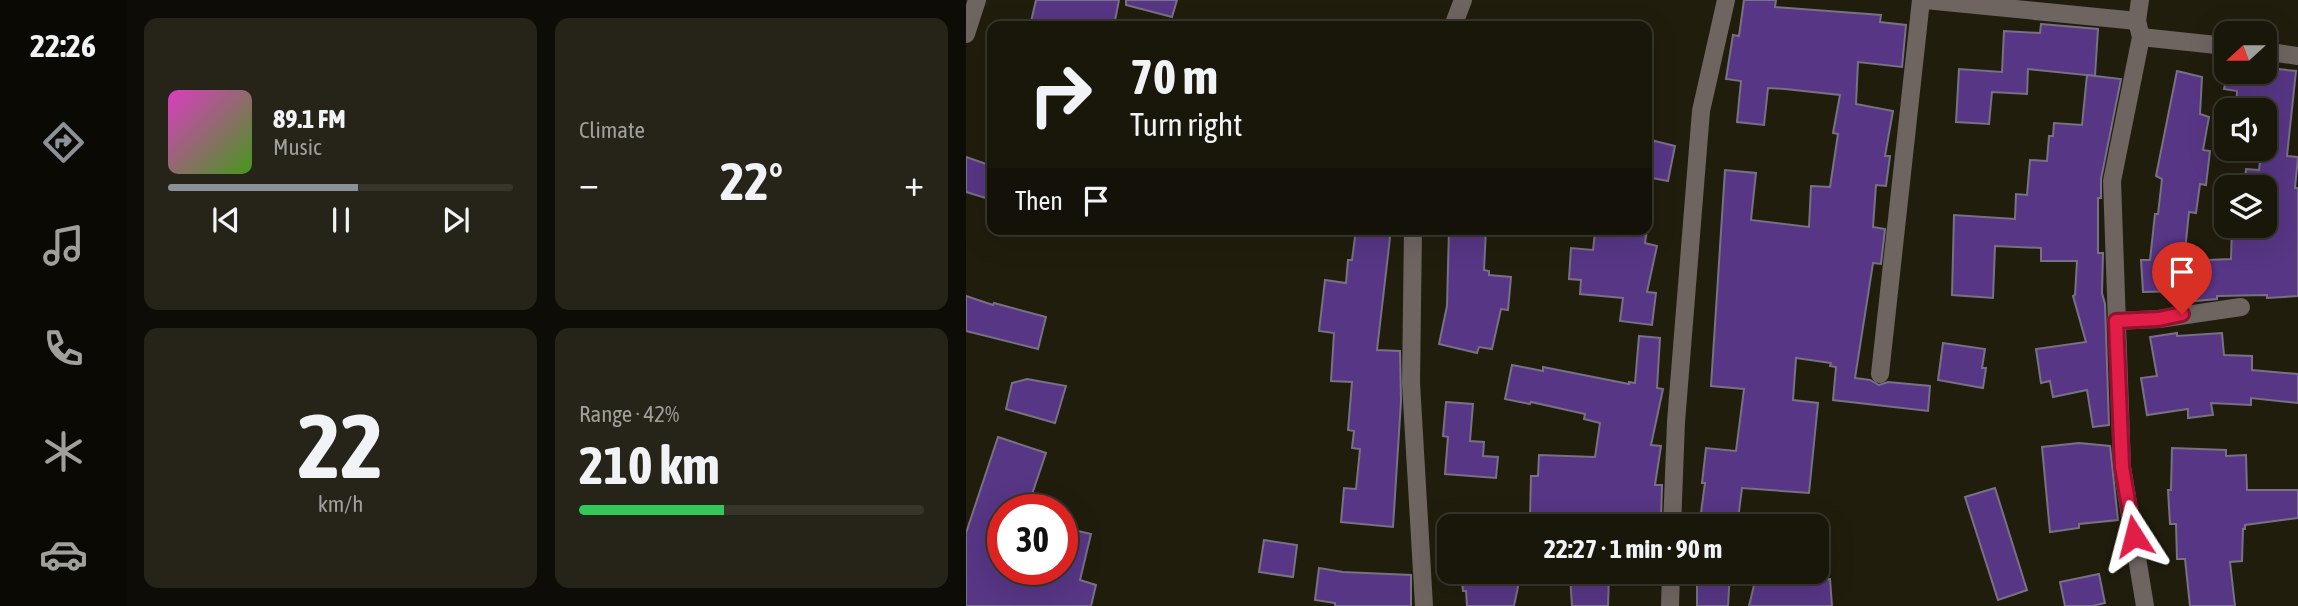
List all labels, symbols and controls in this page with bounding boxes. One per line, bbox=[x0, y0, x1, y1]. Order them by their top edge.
north arrow bbox=[2214, 21, 2277, 84]
map controls bbox=[2214, 21, 2277, 238]
text: 22:26 bbox=[30, 27, 96, 64]
text: 70 m bbox=[1130, 48, 1218, 104]
icon: right bbox=[1015, 49, 1106, 140]
button: sound bbox=[2214, 98, 2277, 161]
text: 89.1 FM bbox=[273, 104, 346, 134]
text: Turn right bbox=[1130, 106, 1243, 143]
text: Climate bbox=[579, 117, 645, 143]
icon: directions bbox=[39, 118, 88, 167]
text: Music bbox=[273, 134, 321, 160]
text: 22° bbox=[720, 151, 783, 211]
text: − bbox=[579, 161, 599, 204]
text: + bbox=[904, 161, 924, 204]
button: layers bbox=[2214, 175, 2277, 238]
icon: arrive bbox=[1077, 182, 1115, 220]
text: Then bbox=[1015, 186, 1063, 216]
icon: previous bbox=[207, 201, 245, 239]
icon: pause bbox=[322, 201, 360, 239]
icon: next bbox=[437, 201, 475, 239]
icon: music bbox=[39, 221, 88, 270]
pin bbox=[2152, 242, 2212, 314]
icon: arrive bbox=[2163, 253, 2201, 291]
icon: phone bbox=[39, 324, 88, 373]
text: 22 bbox=[298, 393, 383, 497]
text: Range · 42% bbox=[579, 401, 679, 427]
icon: climate bbox=[39, 427, 88, 476]
text: 210 km bbox=[579, 435, 720, 495]
text: km/h bbox=[318, 491, 363, 517]
speed limit sign: 30 bbox=[987, 494, 1078, 585]
position arrow bbox=[2097, 499, 2171, 573]
icon: car bbox=[39, 530, 88, 579]
text: 22:27 · 1 min · 90 m bbox=[1544, 534, 1722, 564]

